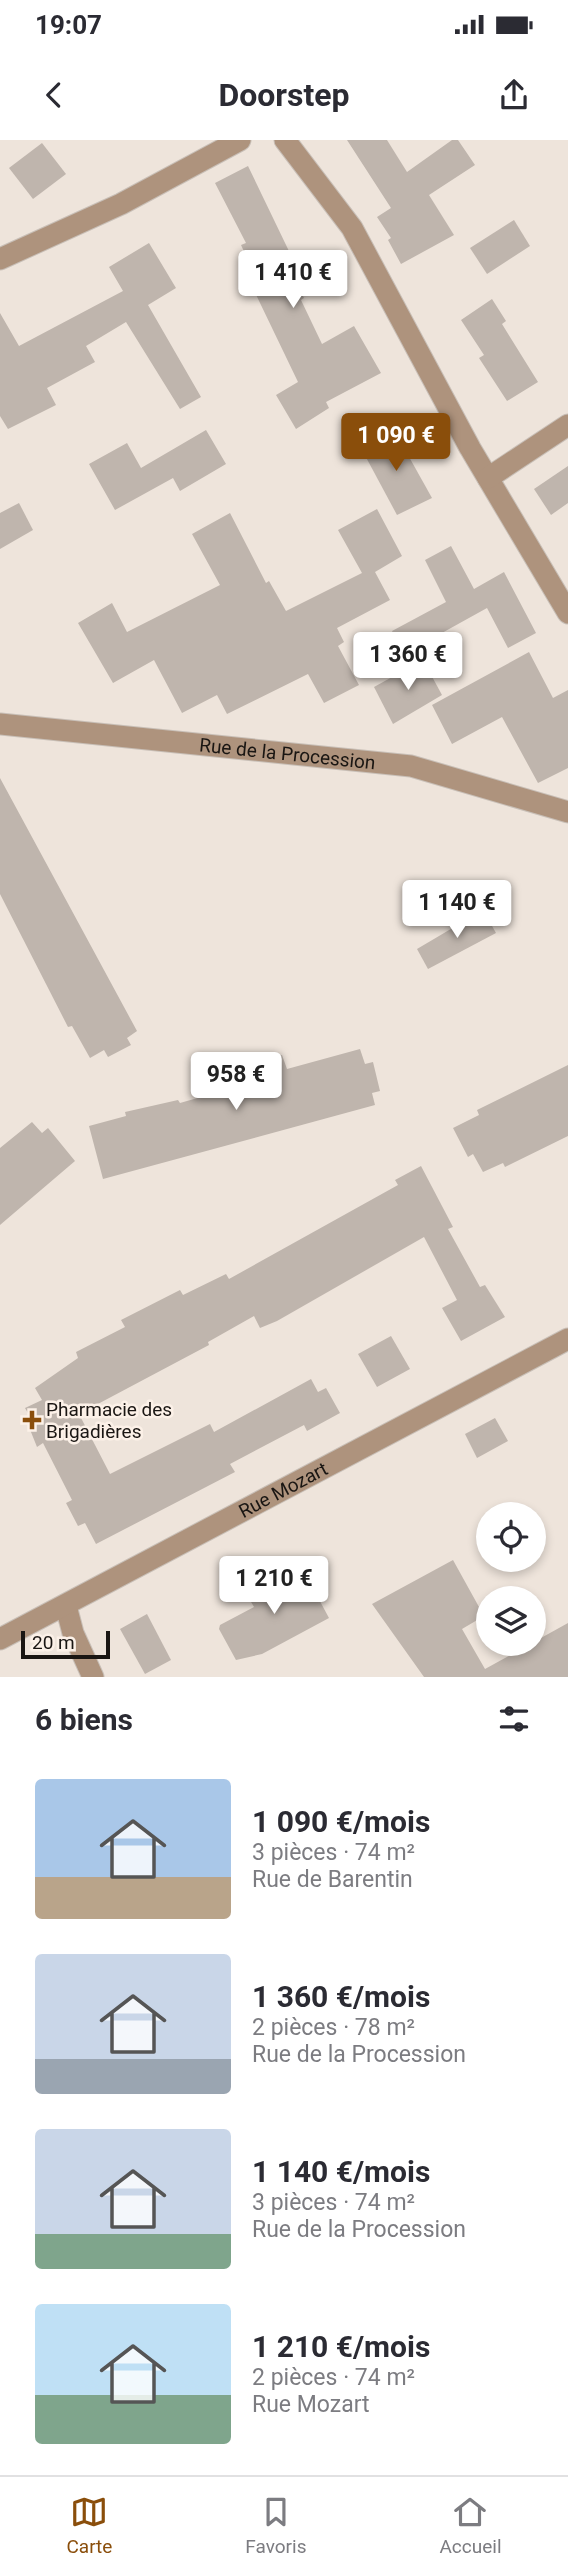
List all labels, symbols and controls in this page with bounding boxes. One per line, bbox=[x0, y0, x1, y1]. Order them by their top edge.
text: 19:07 bbox=[35, 10, 102, 40]
icon: back bbox=[35, 76, 73, 114]
text: Doorstep bbox=[218, 76, 350, 114]
icon: share bbox=[495, 76, 533, 114]
pin: 1 410 € bbox=[228, 250, 358, 310]
text: 1 410 € bbox=[254, 259, 332, 286]
pin: 1 090 € bbox=[331, 414, 461, 473]
text: 1 090 € bbox=[357, 422, 435, 449]
pin: 1 360 € bbox=[343, 632, 473, 692]
text: 1 360 € bbox=[369, 641, 447, 668]
street label: Rue de la Procession bbox=[198, 733, 377, 774]
pin: 1 140 € bbox=[392, 880, 522, 940]
text: 1 140 € bbox=[418, 889, 496, 916]
pin: 958 € bbox=[187, 1052, 285, 1112]
text: 958 € bbox=[207, 1061, 265, 1088]
place label: Pharmacie des Brigadières bbox=[46, 1398, 172, 1443]
marker: Pharmacie des Brigadières bbox=[24, 1412, 40, 1428]
street label: Rue Mozart bbox=[235, 1457, 331, 1522]
map controls bbox=[476, 1502, 546, 1656]
button: locate bbox=[476, 1502, 546, 1572]
pin: 1 210 € bbox=[209, 1556, 339, 1616]
text: 1 210 € bbox=[235, 1565, 313, 1592]
button: layers bbox=[476, 1586, 546, 1656]
scale bar bbox=[21, 1628, 110, 1660]
text: 20 m bbox=[32, 1631, 75, 1654]
icon: filters bbox=[495, 1700, 533, 1738]
text: 6 biens bbox=[35, 1702, 133, 1737]
text: 1 090 €/mois bbox=[252, 1804, 430, 1839]
icon: home bbox=[91, 1807, 175, 1891]
text: 3 pièces · 74 m² bbox=[252, 1839, 415, 1866]
text: Rue de Barentin bbox=[252, 1866, 413, 1893]
text: 1 360 €/mois bbox=[252, 1979, 430, 2014]
icon: home bbox=[91, 1982, 175, 2066]
text: 2 pièces · 78 m² bbox=[252, 2014, 415, 2041]
text: Rue de la Procession bbox=[252, 2041, 466, 2068]
text: 1 140 €/mois bbox=[252, 2154, 430, 2189]
icon: home bbox=[91, 2157, 175, 2241]
text: 3 pièces · 74 m² bbox=[252, 2189, 415, 2216]
text: Rue de la Procession bbox=[252, 2216, 466, 2243]
text: 1 210 €/mois bbox=[252, 2329, 430, 2364]
icon: home bbox=[91, 2332, 175, 2416]
text: 2 pièces · 74 m² bbox=[252, 2364, 415, 2391]
text: Rue Mozart bbox=[252, 2391, 370, 2418]
tab: Carte bbox=[66, 2493, 112, 2558]
tab: Favoris bbox=[245, 2493, 306, 2558]
tab: Accueil bbox=[439, 2493, 502, 2558]

